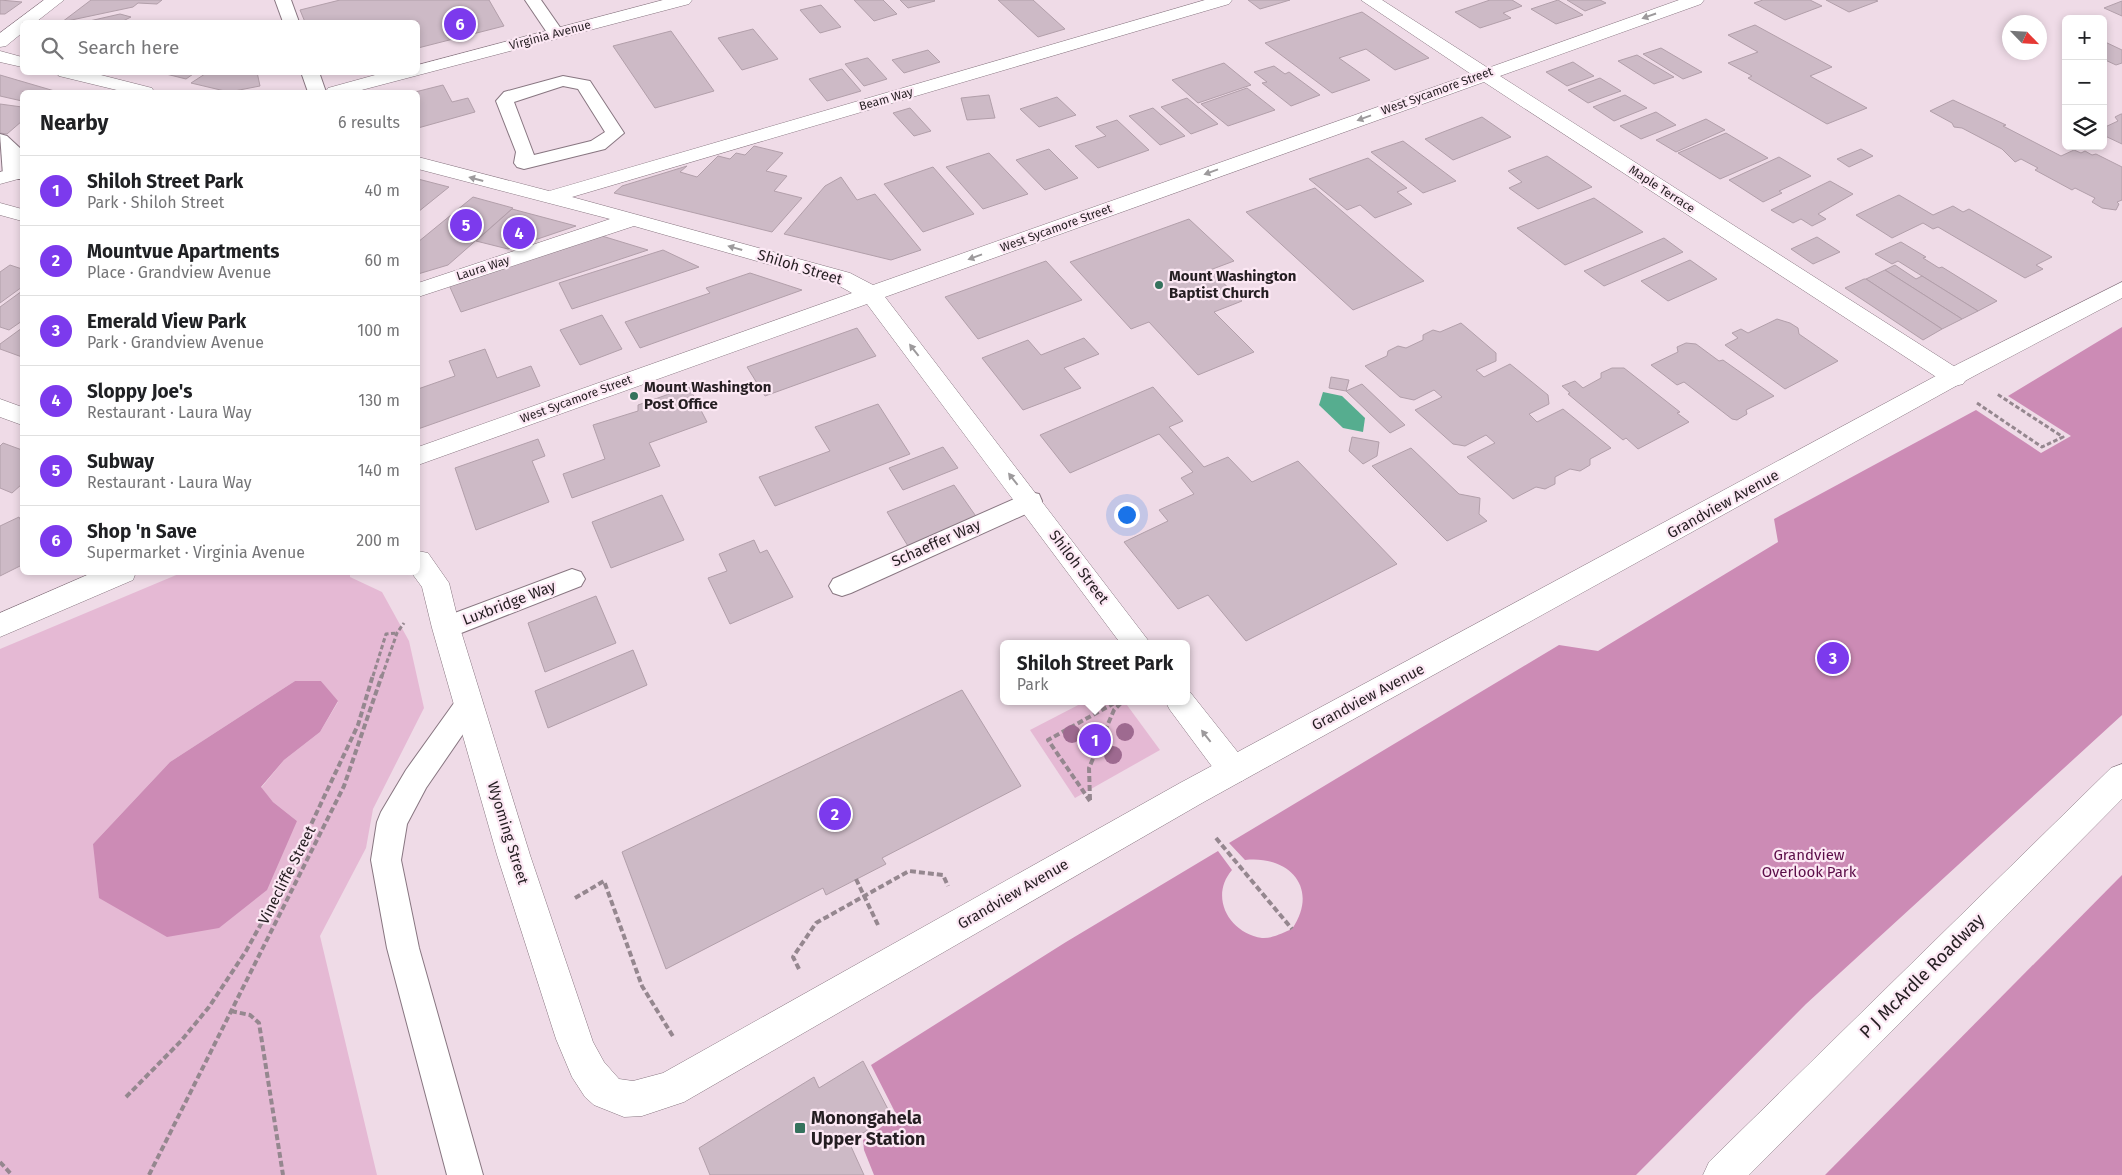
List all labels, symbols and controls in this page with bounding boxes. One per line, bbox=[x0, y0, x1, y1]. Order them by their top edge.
pin: 6 bbox=[444, 5, 476, 43]
one-way arrow bbox=[1641, 12, 1656, 20]
north arrow bbox=[2002, 15, 2047, 60]
map controls bbox=[2062, 15, 2107, 150]
button: + bbox=[2062, 15, 2107, 60]
street label: Virginia Avenue bbox=[508, 17, 592, 53]
search box bbox=[20, 20, 420, 75]
icon: search bbox=[38, 34, 66, 62]
text: Search here bbox=[78, 36, 179, 59]
button: − bbox=[2062, 60, 2107, 105]
street label: West Sycamore Street bbox=[1379, 64, 1495, 118]
street label: Beam Way bbox=[857, 85, 915, 113]
button: layers bbox=[2062, 105, 2107, 150]
text: Nearby bbox=[40, 110, 108, 136]
text: 6 results bbox=[338, 113, 400, 132]
one-way arrow bbox=[1356, 114, 1371, 122]
street label: Maple Terrace bbox=[1626, 163, 1698, 215]
one-way arrow bbox=[1203, 168, 1218, 176]
text: Shiloh Street Park bbox=[87, 170, 243, 193]
one-way arrow bbox=[469, 174, 484, 182]
text: 1 bbox=[52, 181, 60, 200]
text: 40 m bbox=[365, 181, 400, 200]
text: Park · Shiloh Street bbox=[87, 193, 224, 212]
street label: West Sycamore Street bbox=[998, 201, 1114, 255]
pin: 5 bbox=[450, 206, 482, 244]
pin: 4 bbox=[503, 214, 535, 252]
text: Mountvue Apartments bbox=[87, 240, 279, 263]
one-way arrow bbox=[727, 243, 742, 251]
street label: Shiloh Street bbox=[755, 246, 845, 289]
text: 2 bbox=[52, 251, 60, 270]
text: 60 m bbox=[365, 251, 400, 270]
street label: Laura Way bbox=[455, 253, 511, 283]
one-way arrow bbox=[968, 253, 983, 261]
text: Place · Grandview Avenue bbox=[87, 263, 271, 282]
place label: Mount Washington Baptist Church bbox=[1169, 267, 1296, 302]
marker: Mount Washington Baptist Church bbox=[1153, 279, 1165, 291]
text: Emerald View Park bbox=[87, 310, 246, 333]
text: 3 bbox=[52, 321, 60, 340]
text: 100 m bbox=[357, 321, 400, 340]
text: Park · Grandview Avenue bbox=[87, 333, 264, 352]
one-way arrow bbox=[908, 344, 919, 357]
street label: West Sycamore Street bbox=[518, 372, 634, 426]
place label: Mount Washington Post Office bbox=[644, 378, 771, 413]
text: Sloppy Joe's bbox=[87, 380, 192, 403]
marker: Mount Washington Post Office bbox=[628, 390, 640, 402]
text: 4 bbox=[51, 391, 61, 410]
text: 130 m bbox=[358, 391, 400, 410]
text: Restaurant · Laura Way bbox=[87, 403, 252, 422]
text: Subway bbox=[87, 450, 154, 473]
text: 5 bbox=[52, 461, 60, 480]
text: 140 m bbox=[358, 461, 400, 480]
street label: Grandview Avenue bbox=[1664, 466, 1782, 542]
text: Restaurant · Laura Way bbox=[87, 473, 252, 492]
one-way arrow bbox=[1007, 473, 1018, 486]
your location bbox=[1114, 502, 1140, 528]
street label: Schaeffer Way bbox=[889, 515, 984, 571]
text: Shop 'n Save bbox=[87, 520, 197, 543]
street label: Shiloh Street bbox=[1045, 527, 1113, 608]
text: 6 bbox=[51, 531, 61, 550]
text: 200 m bbox=[356, 531, 400, 550]
text: Supermarket · Virginia Avenue bbox=[87, 543, 305, 562]
street label: Luxbridge Way bbox=[460, 577, 559, 629]
pin: 3 bbox=[1817, 639, 1849, 677]
popup bbox=[1000, 640, 1190, 705]
text: Shiloh Street Park bbox=[1017, 652, 1173, 675]
street label: Grandview Avenue bbox=[1309, 660, 1427, 734]
text: Park bbox=[1017, 675, 1048, 694]
pin: 1 bbox=[1079, 721, 1111, 759]
one-way arrow bbox=[1201, 729, 1211, 743]
street label: Wyoming Street bbox=[484, 779, 532, 887]
pin: 2 bbox=[819, 795, 851, 833]
street label: Vinecliffe Street bbox=[254, 822, 320, 927]
park label: Grandview Overlook Park bbox=[1762, 846, 1857, 881]
street label: Grandview Avenue bbox=[954, 855, 1072, 933]
street label: P J McArdle Roadway bbox=[1855, 909, 1989, 1043]
place label: Monongahela Upper Station bbox=[811, 1107, 925, 1150]
marker: Monongahela Upper Station bbox=[793, 1121, 807, 1135]

